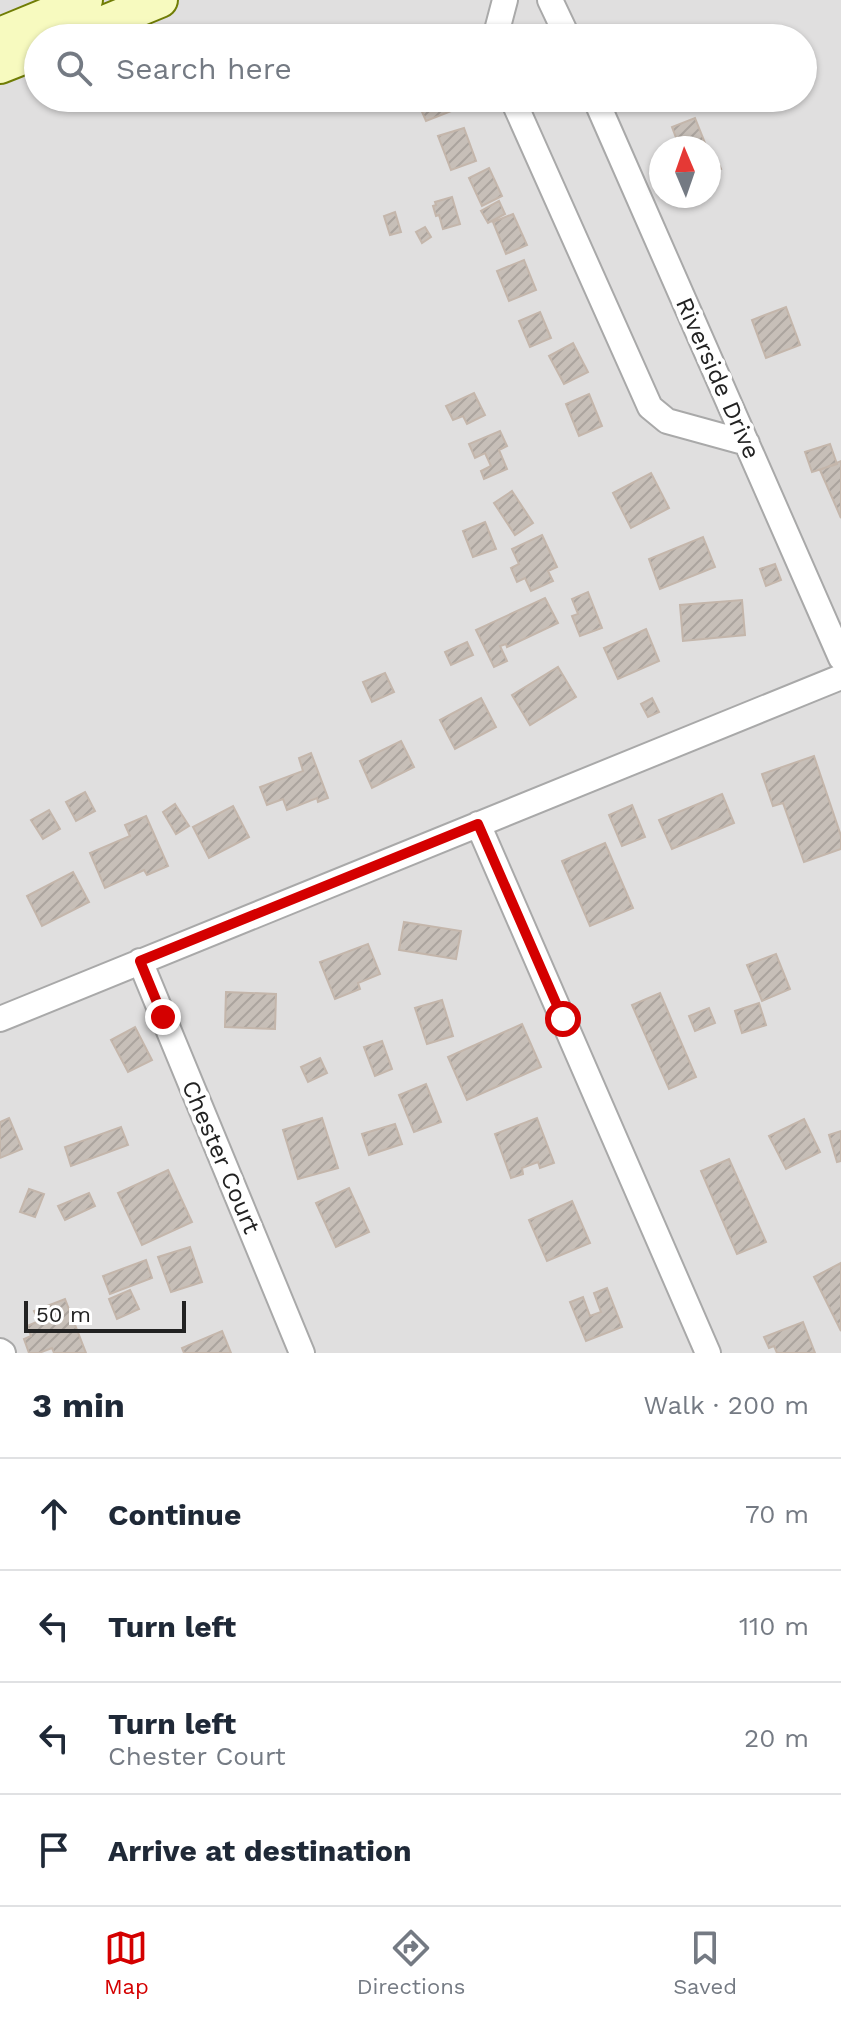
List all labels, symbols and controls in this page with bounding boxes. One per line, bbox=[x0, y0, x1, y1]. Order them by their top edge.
search box bbox=[24, 24, 817, 112]
icon: search bbox=[52, 46, 96, 90]
text: Search here bbox=[116, 51, 292, 86]
north arrow bbox=[649, 136, 721, 208]
street label: Riverside Drive bbox=[670, 293, 766, 463]
route end bbox=[145, 999, 181, 1035]
route start bbox=[545, 1001, 581, 1037]
street label: Chester Court bbox=[176, 1076, 266, 1238]
scale bar bbox=[24, 1297, 186, 1333]
text: 50 m bbox=[36, 1302, 91, 1327]
text: 3 min bbox=[32, 1385, 125, 1425]
text: Walk · 200 m bbox=[643, 1390, 809, 1420]
icon: ahead bbox=[32, 1492, 76, 1536]
text: Continue bbox=[108, 1497, 241, 1532]
text: 70 m bbox=[745, 1499, 809, 1529]
icon: left bbox=[32, 1604, 76, 1648]
text: Turn left bbox=[108, 1609, 236, 1644]
text: 110 m bbox=[739, 1611, 809, 1641]
text: Turn left bbox=[108, 1706, 236, 1741]
icon: left bbox=[32, 1716, 76, 1760]
text: 20 m bbox=[744, 1723, 809, 1753]
text: Chester Court bbox=[108, 1741, 286, 1771]
icon: arrive bbox=[32, 1828, 76, 1872]
text: Arrive at destination bbox=[108, 1833, 412, 1868]
tab: Map bbox=[104, 1926, 149, 1999]
tab: Directions bbox=[357, 1926, 465, 1999]
tab: Saved bbox=[673, 1926, 737, 1999]

